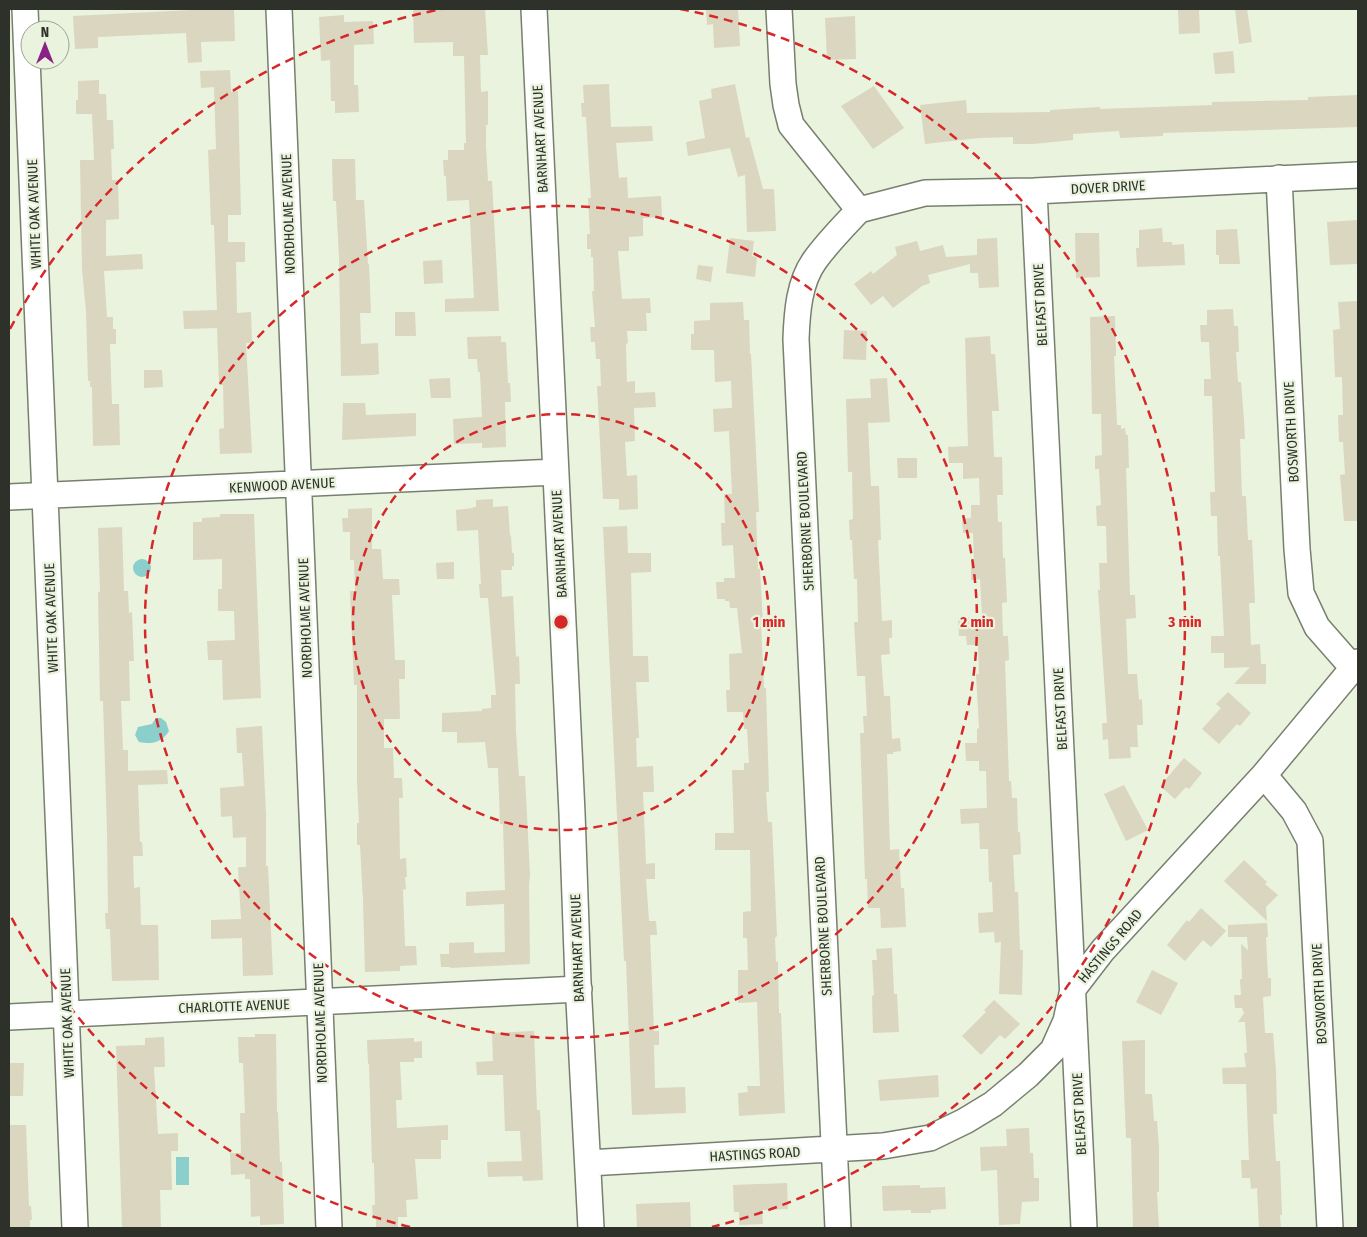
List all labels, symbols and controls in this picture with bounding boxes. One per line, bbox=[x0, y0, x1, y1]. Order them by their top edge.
north arrow bbox=[20, 20, 70, 70]
text: N bbox=[41, 24, 49, 41]
street label: BARNHART AVENUE bbox=[529, 84, 552, 193]
street label: NORDHOLME AVENUE bbox=[278, 153, 299, 274]
street label: WHITE OAK AVENUE bbox=[24, 158, 45, 269]
street label: DOVER DRIVE bbox=[1070, 177, 1146, 198]
street label: BELFAST DRIVE bbox=[1030, 263, 1051, 347]
street label: BOSWORTH DRIVE bbox=[1280, 381, 1303, 483]
street label: SHERBORNE BOULEVARD bbox=[793, 451, 818, 591]
street label: KENWOOD AVENUE bbox=[229, 474, 336, 497]
street label: BARNHART AVENUE bbox=[548, 489, 571, 598]
street label: NORDHOLME AVENUE bbox=[295, 557, 316, 678]
street label: WHITE OAK AVENUE bbox=[41, 562, 62, 673]
centre of rings bbox=[552, 613, 570, 631]
text: 1 min bbox=[753, 613, 785, 631]
text: 2 min bbox=[959, 613, 994, 631]
text: 3 min bbox=[1167, 613, 1202, 631]
street label: BELFAST DRIVE bbox=[1050, 667, 1071, 751]
street label: SHERBORNE BOULEVARD bbox=[811, 856, 836, 996]
street label: BARNHART AVENUE bbox=[567, 893, 588, 1002]
street label: HASTINGS ROAD bbox=[1075, 906, 1146, 987]
street label: BOSWORTH DRIVE bbox=[1308, 943, 1331, 1045]
street label: NORDHOLME AVENUE bbox=[310, 962, 331, 1083]
street label: WHITE OAK AVENUE bbox=[57, 967, 78, 1078]
street label: CHARLOTTE AVENUE bbox=[178, 996, 290, 1017]
street label: BELFAST DRIVE bbox=[1069, 1072, 1090, 1156]
street label: HASTINGS ROAD bbox=[709, 1144, 801, 1165]

